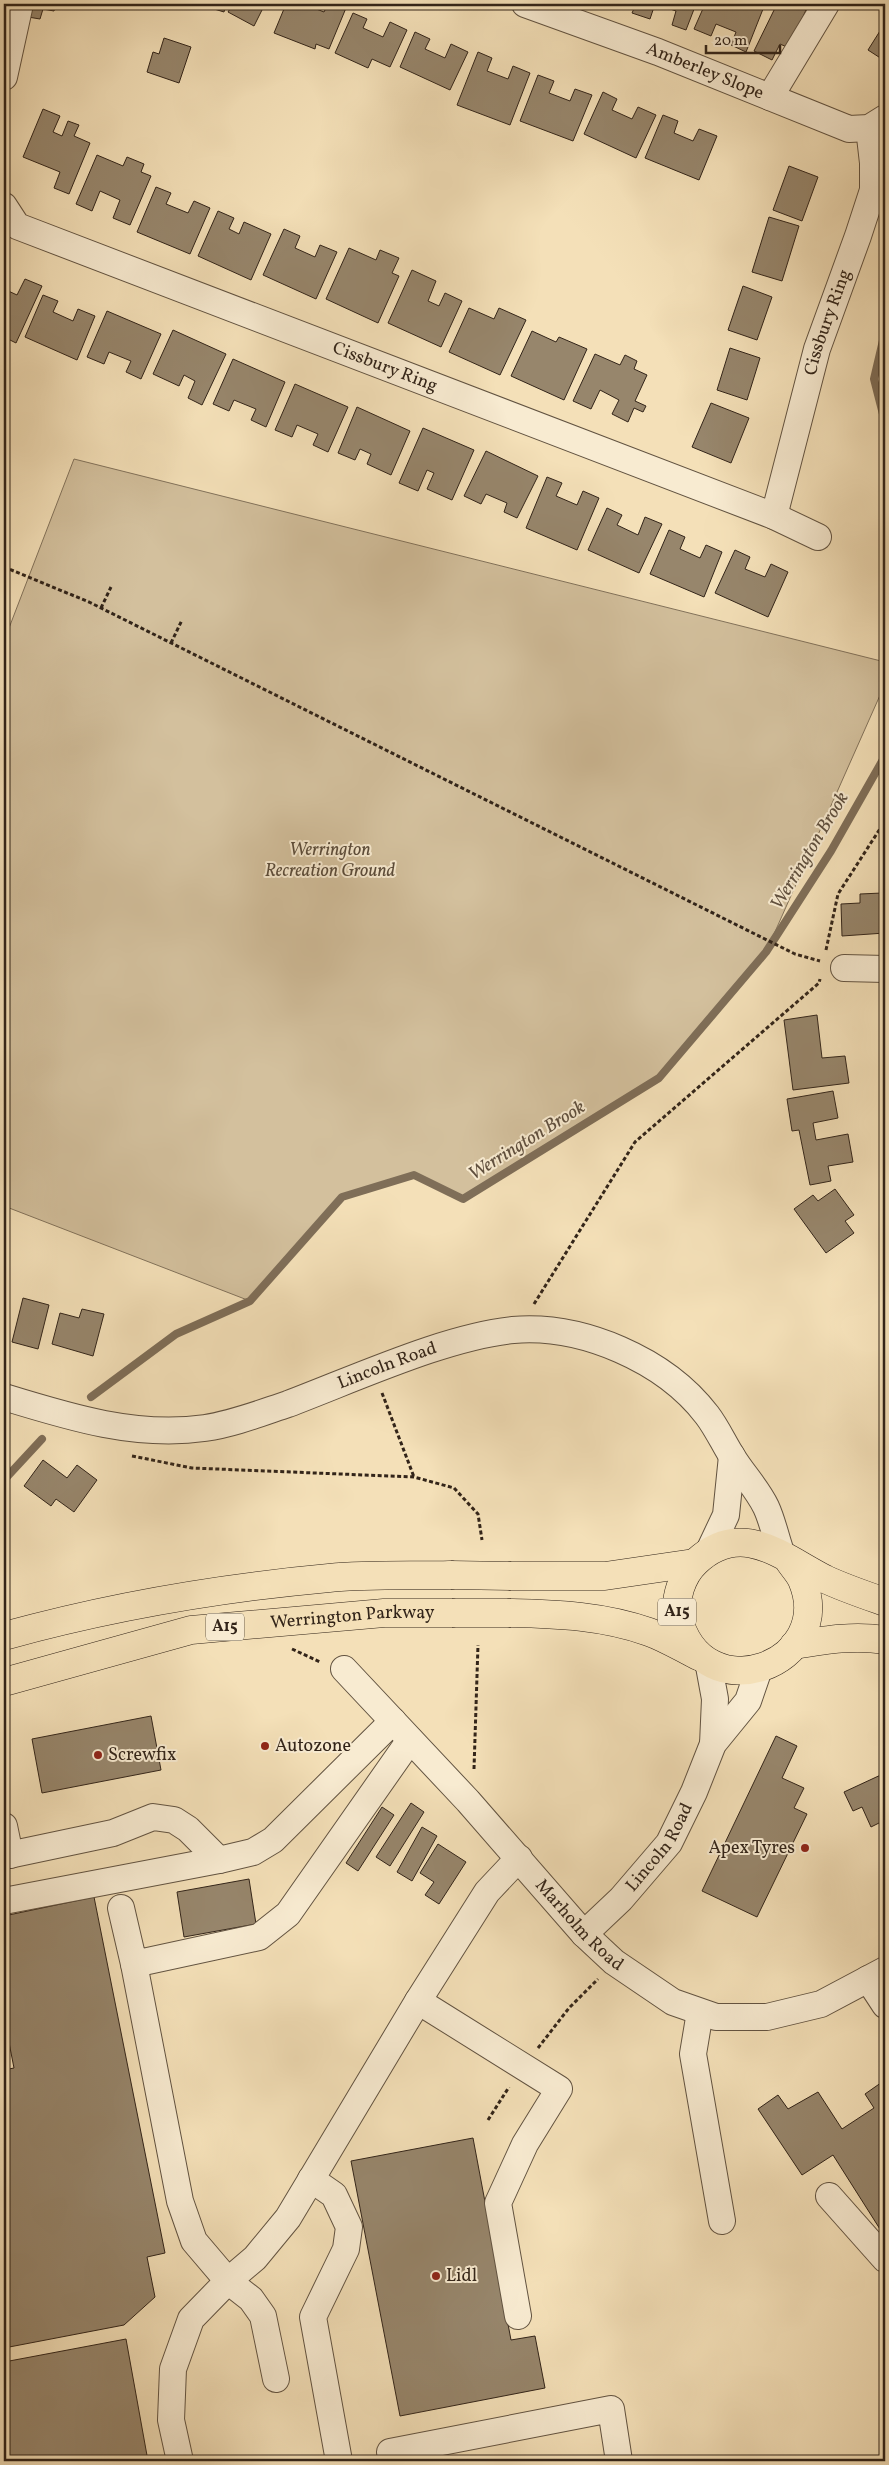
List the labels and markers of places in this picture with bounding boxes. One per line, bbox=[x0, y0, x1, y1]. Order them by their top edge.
place label: Autozone bbox=[275, 1734, 351, 1759]
marker: Autozone bbox=[259, 1740, 271, 1752]
place label: Screwfix bbox=[108, 1743, 176, 1768]
marker: Screwfix bbox=[92, 1749, 104, 1761]
place label: Apex Tyres bbox=[709, 1836, 795, 1861]
marker: Apex Tyres bbox=[799, 1842, 811, 1854]
place label: Lidl bbox=[446, 2264, 477, 2289]
marker: Lidl bbox=[430, 2270, 442, 2282]

